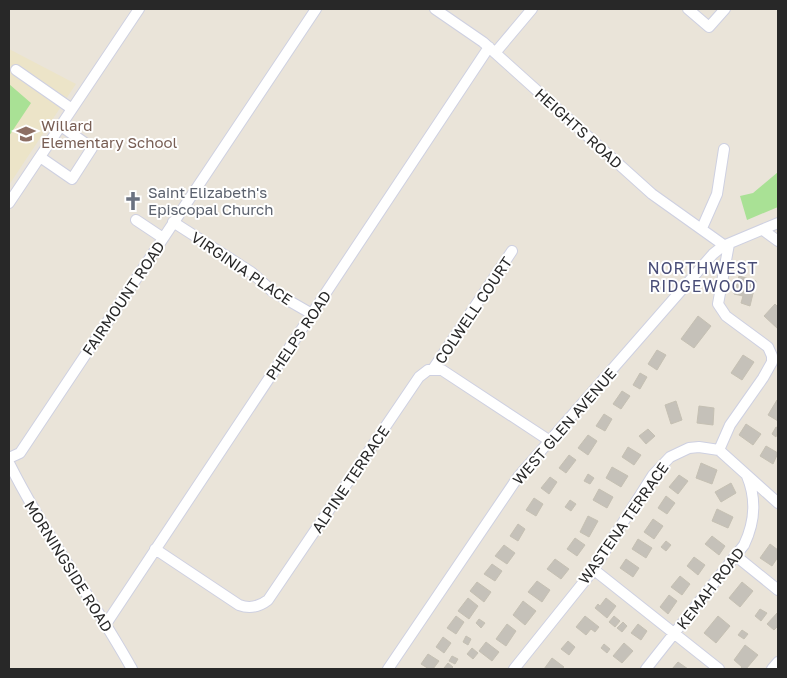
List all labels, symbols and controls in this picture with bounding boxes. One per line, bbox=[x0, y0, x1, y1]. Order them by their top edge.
street label: HEIGHTS ROAD bbox=[532, 84, 626, 172]
place label: Willard Elementary School bbox=[41, 116, 177, 151]
school or university icon: Willard Elementary School bbox=[15, 123, 37, 145]
place label: Saint Elizabeth's Episcopal Church bbox=[148, 183, 273, 218]
church icon: Saint Elizabeth's Episcopal Church bbox=[122, 190, 144, 212]
street label: VIRGINIA PLACE bbox=[188, 228, 296, 308]
street label: FAIRMOUNT ROAD bbox=[78, 237, 168, 359]
street label: COLWELL COURT bbox=[431, 253, 515, 367]
district label: NORTHWEST RIDGEWOOD bbox=[648, 258, 758, 296]
street label: PHELPS ROAD bbox=[262, 287, 334, 383]
street label: WEST GLEN AVENUE bbox=[508, 364, 620, 488]
street label: ALPINE TERRACE bbox=[307, 422, 393, 536]
street label: WASTENA TERRACE bbox=[574, 459, 672, 587]
street label: MORNINGSIDE ROAD bbox=[21, 497, 117, 635]
street label: KEMAH ROAD bbox=[672, 543, 748, 633]

